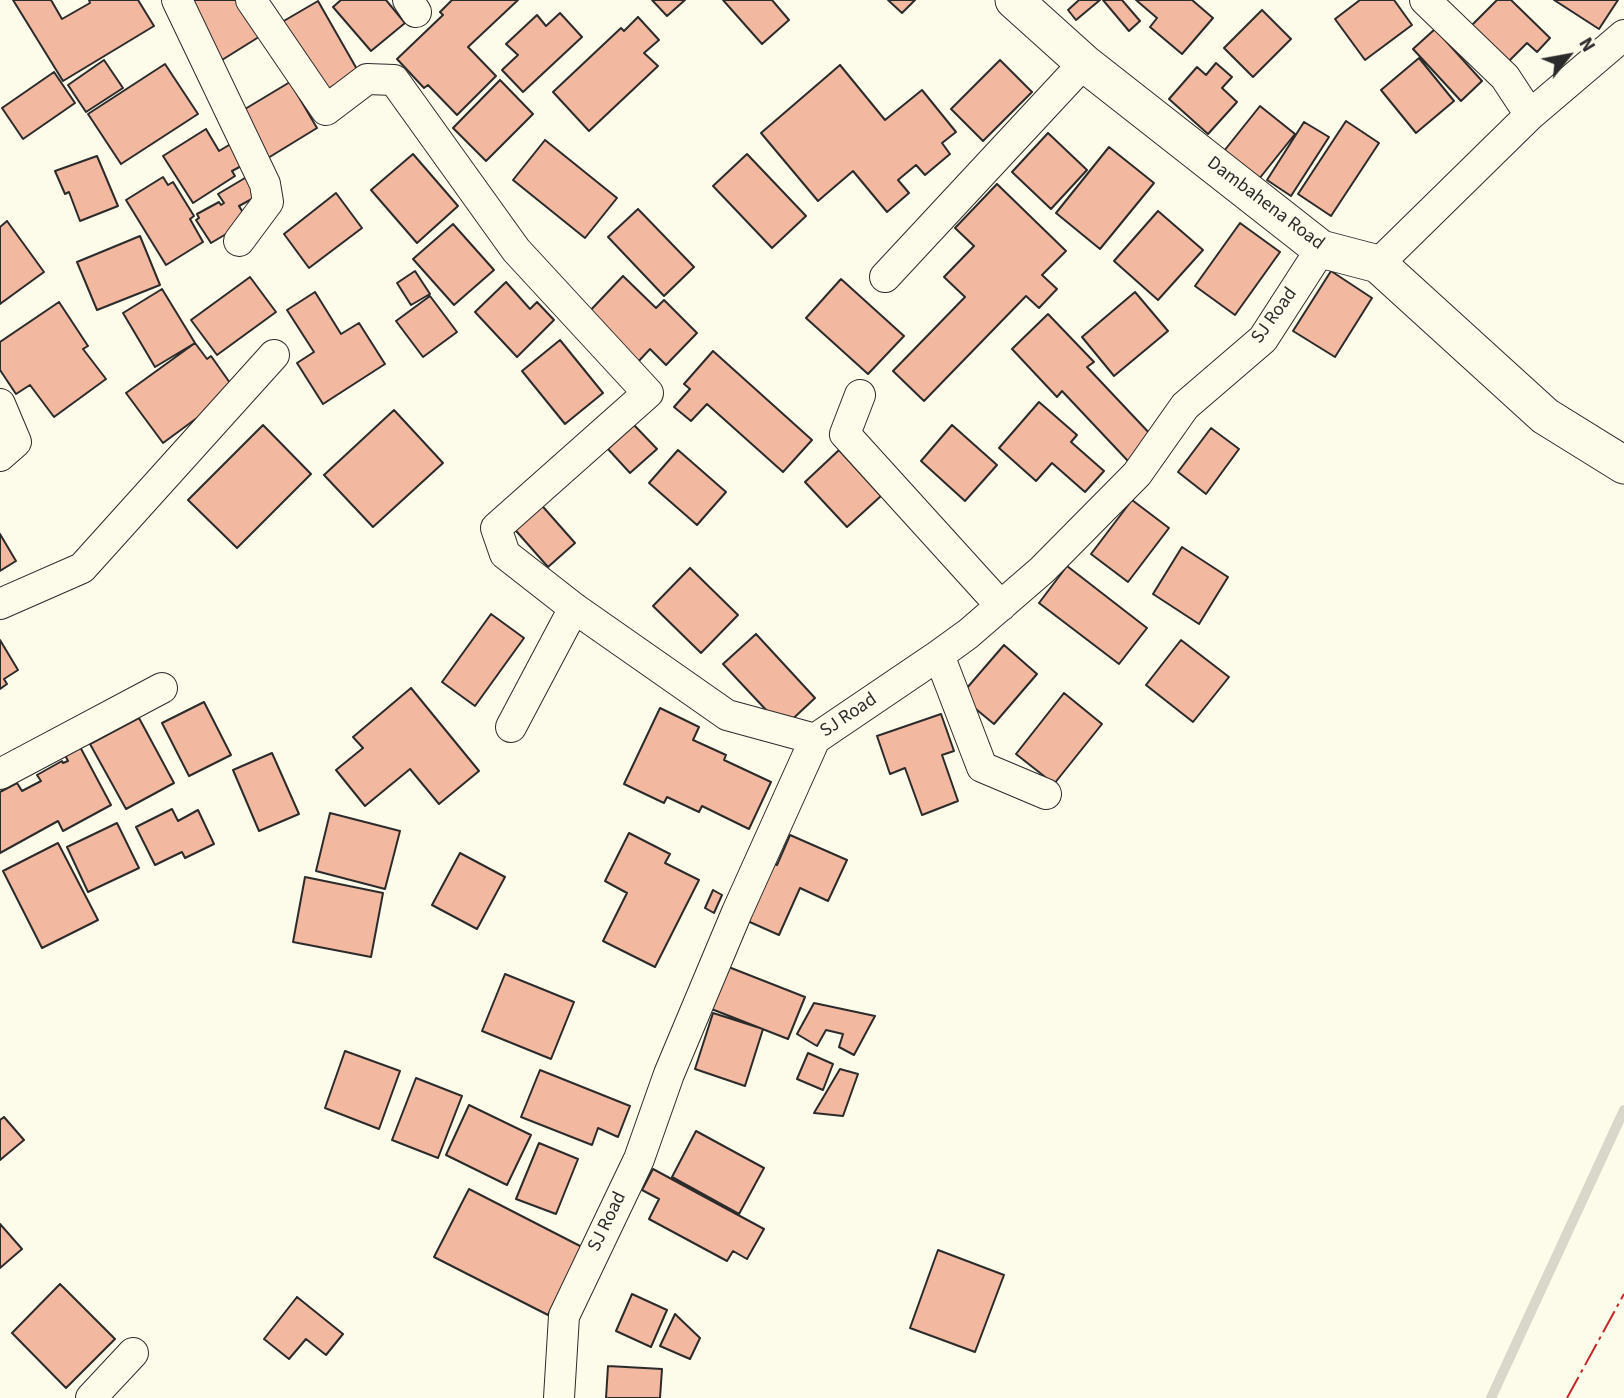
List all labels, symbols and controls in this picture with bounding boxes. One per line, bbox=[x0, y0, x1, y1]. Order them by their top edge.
north arrow bbox=[1533, 21, 1603, 91]
text: N bbox=[1572, 33, 1601, 57]
street label: Dambahena Road bbox=[1202, 152, 1328, 256]
street label: SJ Road bbox=[1247, 284, 1303, 348]
street label: SJ Road bbox=[816, 689, 882, 743]
street label: SJ Road bbox=[584, 1188, 632, 1256]

